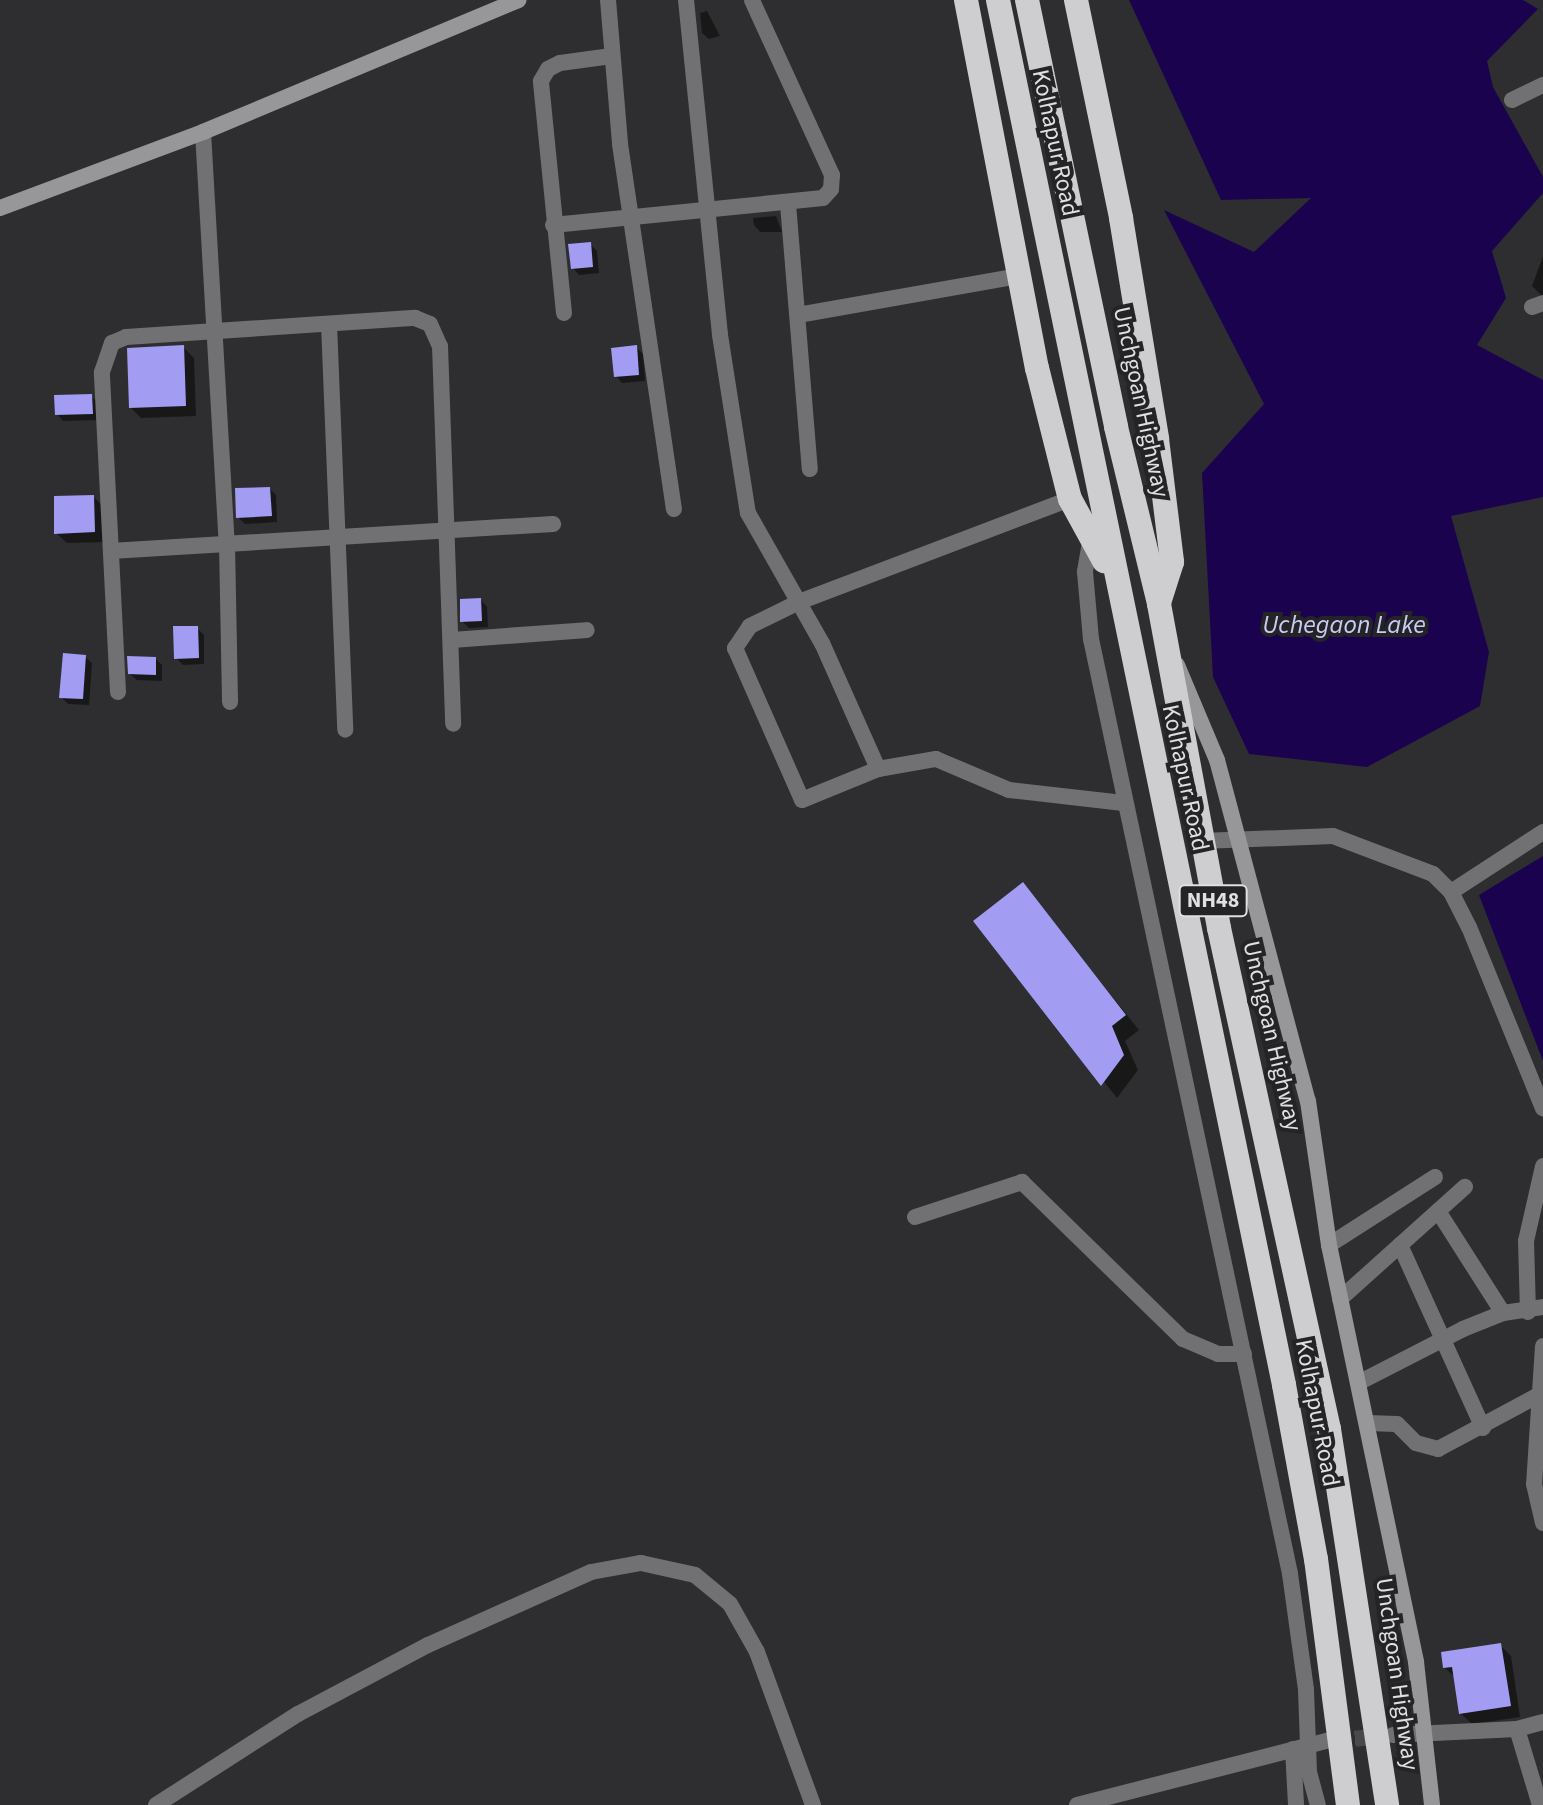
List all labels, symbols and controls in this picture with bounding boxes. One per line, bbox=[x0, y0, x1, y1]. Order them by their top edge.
street label: Kolhapur Road bbox=[1025, 67, 1085, 219]
street label: Unchgoan Highway bbox=[1107, 304, 1175, 500]
water label: Uchegaon Lake bbox=[1262, 609, 1426, 641]
street label: Kolhapur Road bbox=[1155, 702, 1215, 854]
road number: NH48 bbox=[1177, 883, 1249, 919]
street label: Unchgoan Highway bbox=[1236, 938, 1308, 1134]
street label: Kolhapur Road bbox=[1289, 1337, 1345, 1489]
street label: Unchgoan Highway bbox=[1369, 1576, 1425, 1772]

